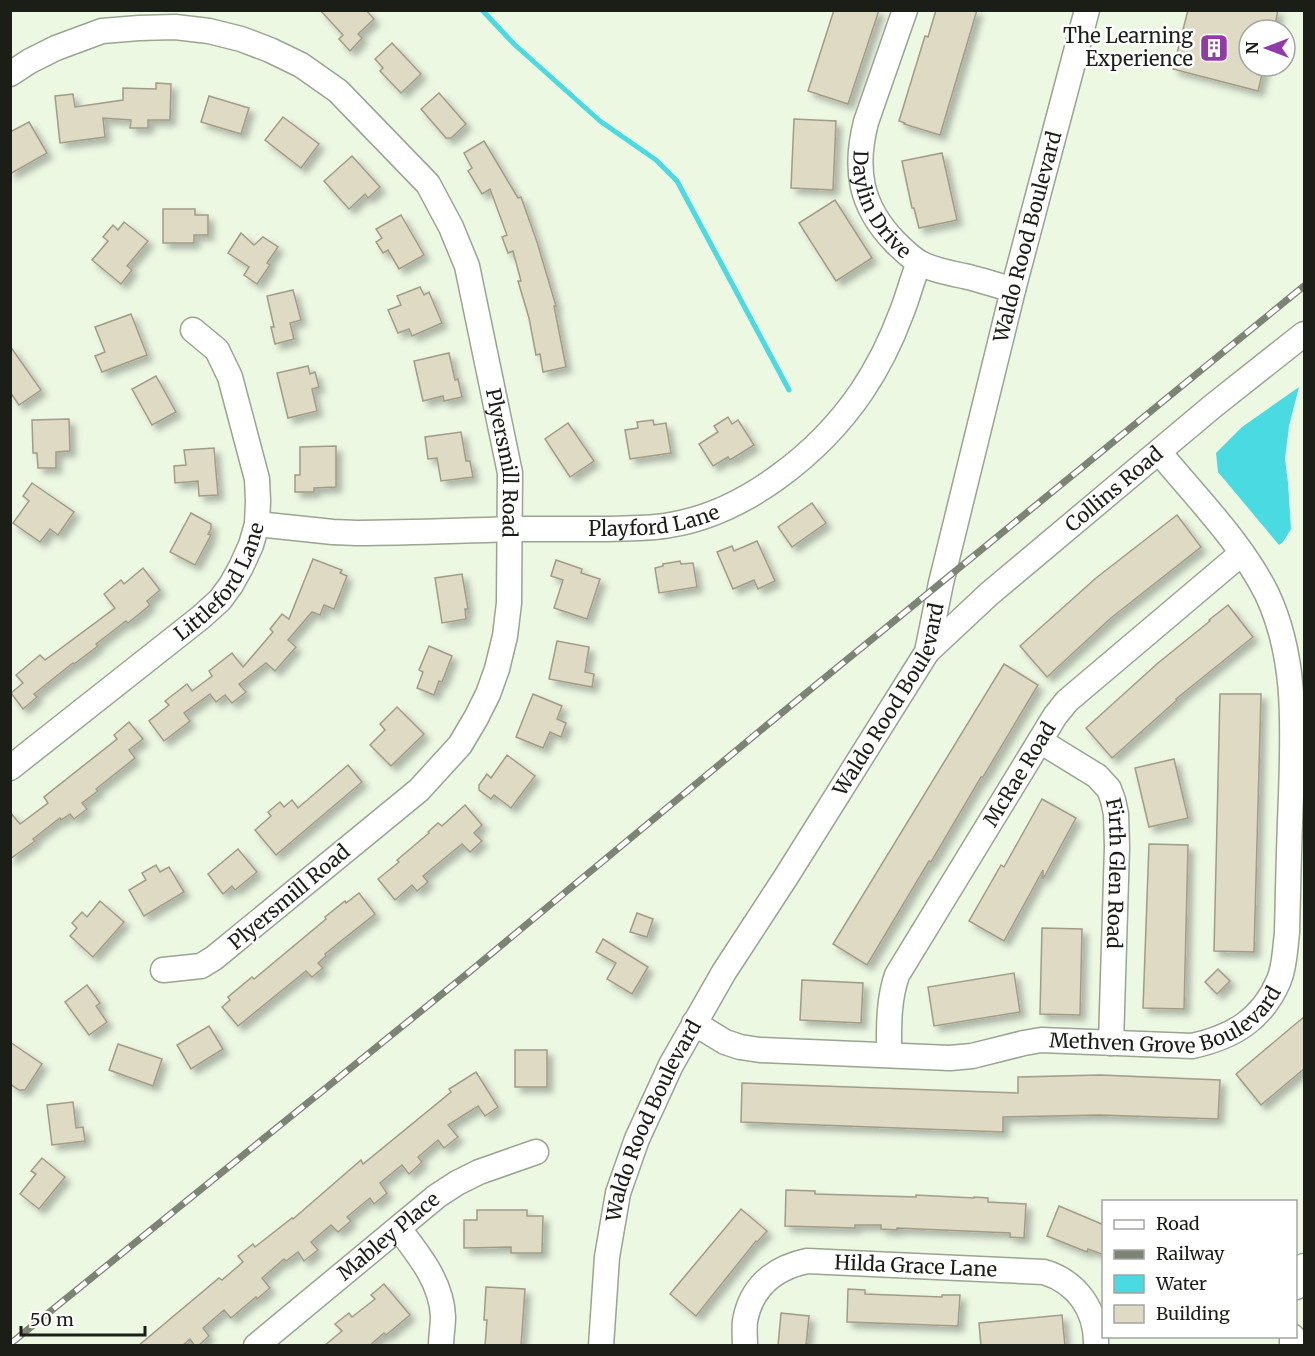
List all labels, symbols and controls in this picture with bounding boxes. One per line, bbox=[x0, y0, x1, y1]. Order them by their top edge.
north arrow bbox=[1237, 18, 1297, 78]
place label: The Learning Experience bbox=[1063, 23, 1193, 71]
building icon: The Learning Experience bbox=[1198, 32, 1230, 64]
text: N bbox=[1242, 41, 1262, 54]
street label: Waldo Rood Boulevard bbox=[987, 129, 1066, 346]
street label: Daylin Drive bbox=[848, 150, 917, 263]
street label: Plyersmill Road bbox=[481, 386, 523, 538]
street label: Collins Road bbox=[1060, 441, 1167, 537]
street label: Playford Lane bbox=[588, 499, 723, 541]
street label: Littleford Lane bbox=[169, 519, 269, 646]
street label: Waldo Rood Boulevard bbox=[827, 601, 949, 801]
street label: McRae Road bbox=[978, 717, 1060, 831]
street label: Firth Glen Road bbox=[1101, 796, 1130, 949]
street label: Plyersmill Road bbox=[223, 839, 354, 955]
street label: Methven Grove Boulevard bbox=[1049, 982, 1286, 1058]
street label: Waldo Rood Boulevard bbox=[600, 1015, 706, 1224]
street label: Mabley Place bbox=[332, 1186, 444, 1285]
legend bbox=[1102, 1200, 1297, 1338]
text: Road bbox=[1156, 1212, 1200, 1235]
text: Railway bbox=[1156, 1242, 1225, 1265]
street label: Hilda Grace Lane bbox=[834, 1249, 998, 1282]
text: Water bbox=[1155, 1272, 1207, 1295]
scale bar bbox=[21, 1299, 146, 1337]
text: Building bbox=[1156, 1302, 1230, 1325]
text: 50 m bbox=[30, 1308, 74, 1331]

